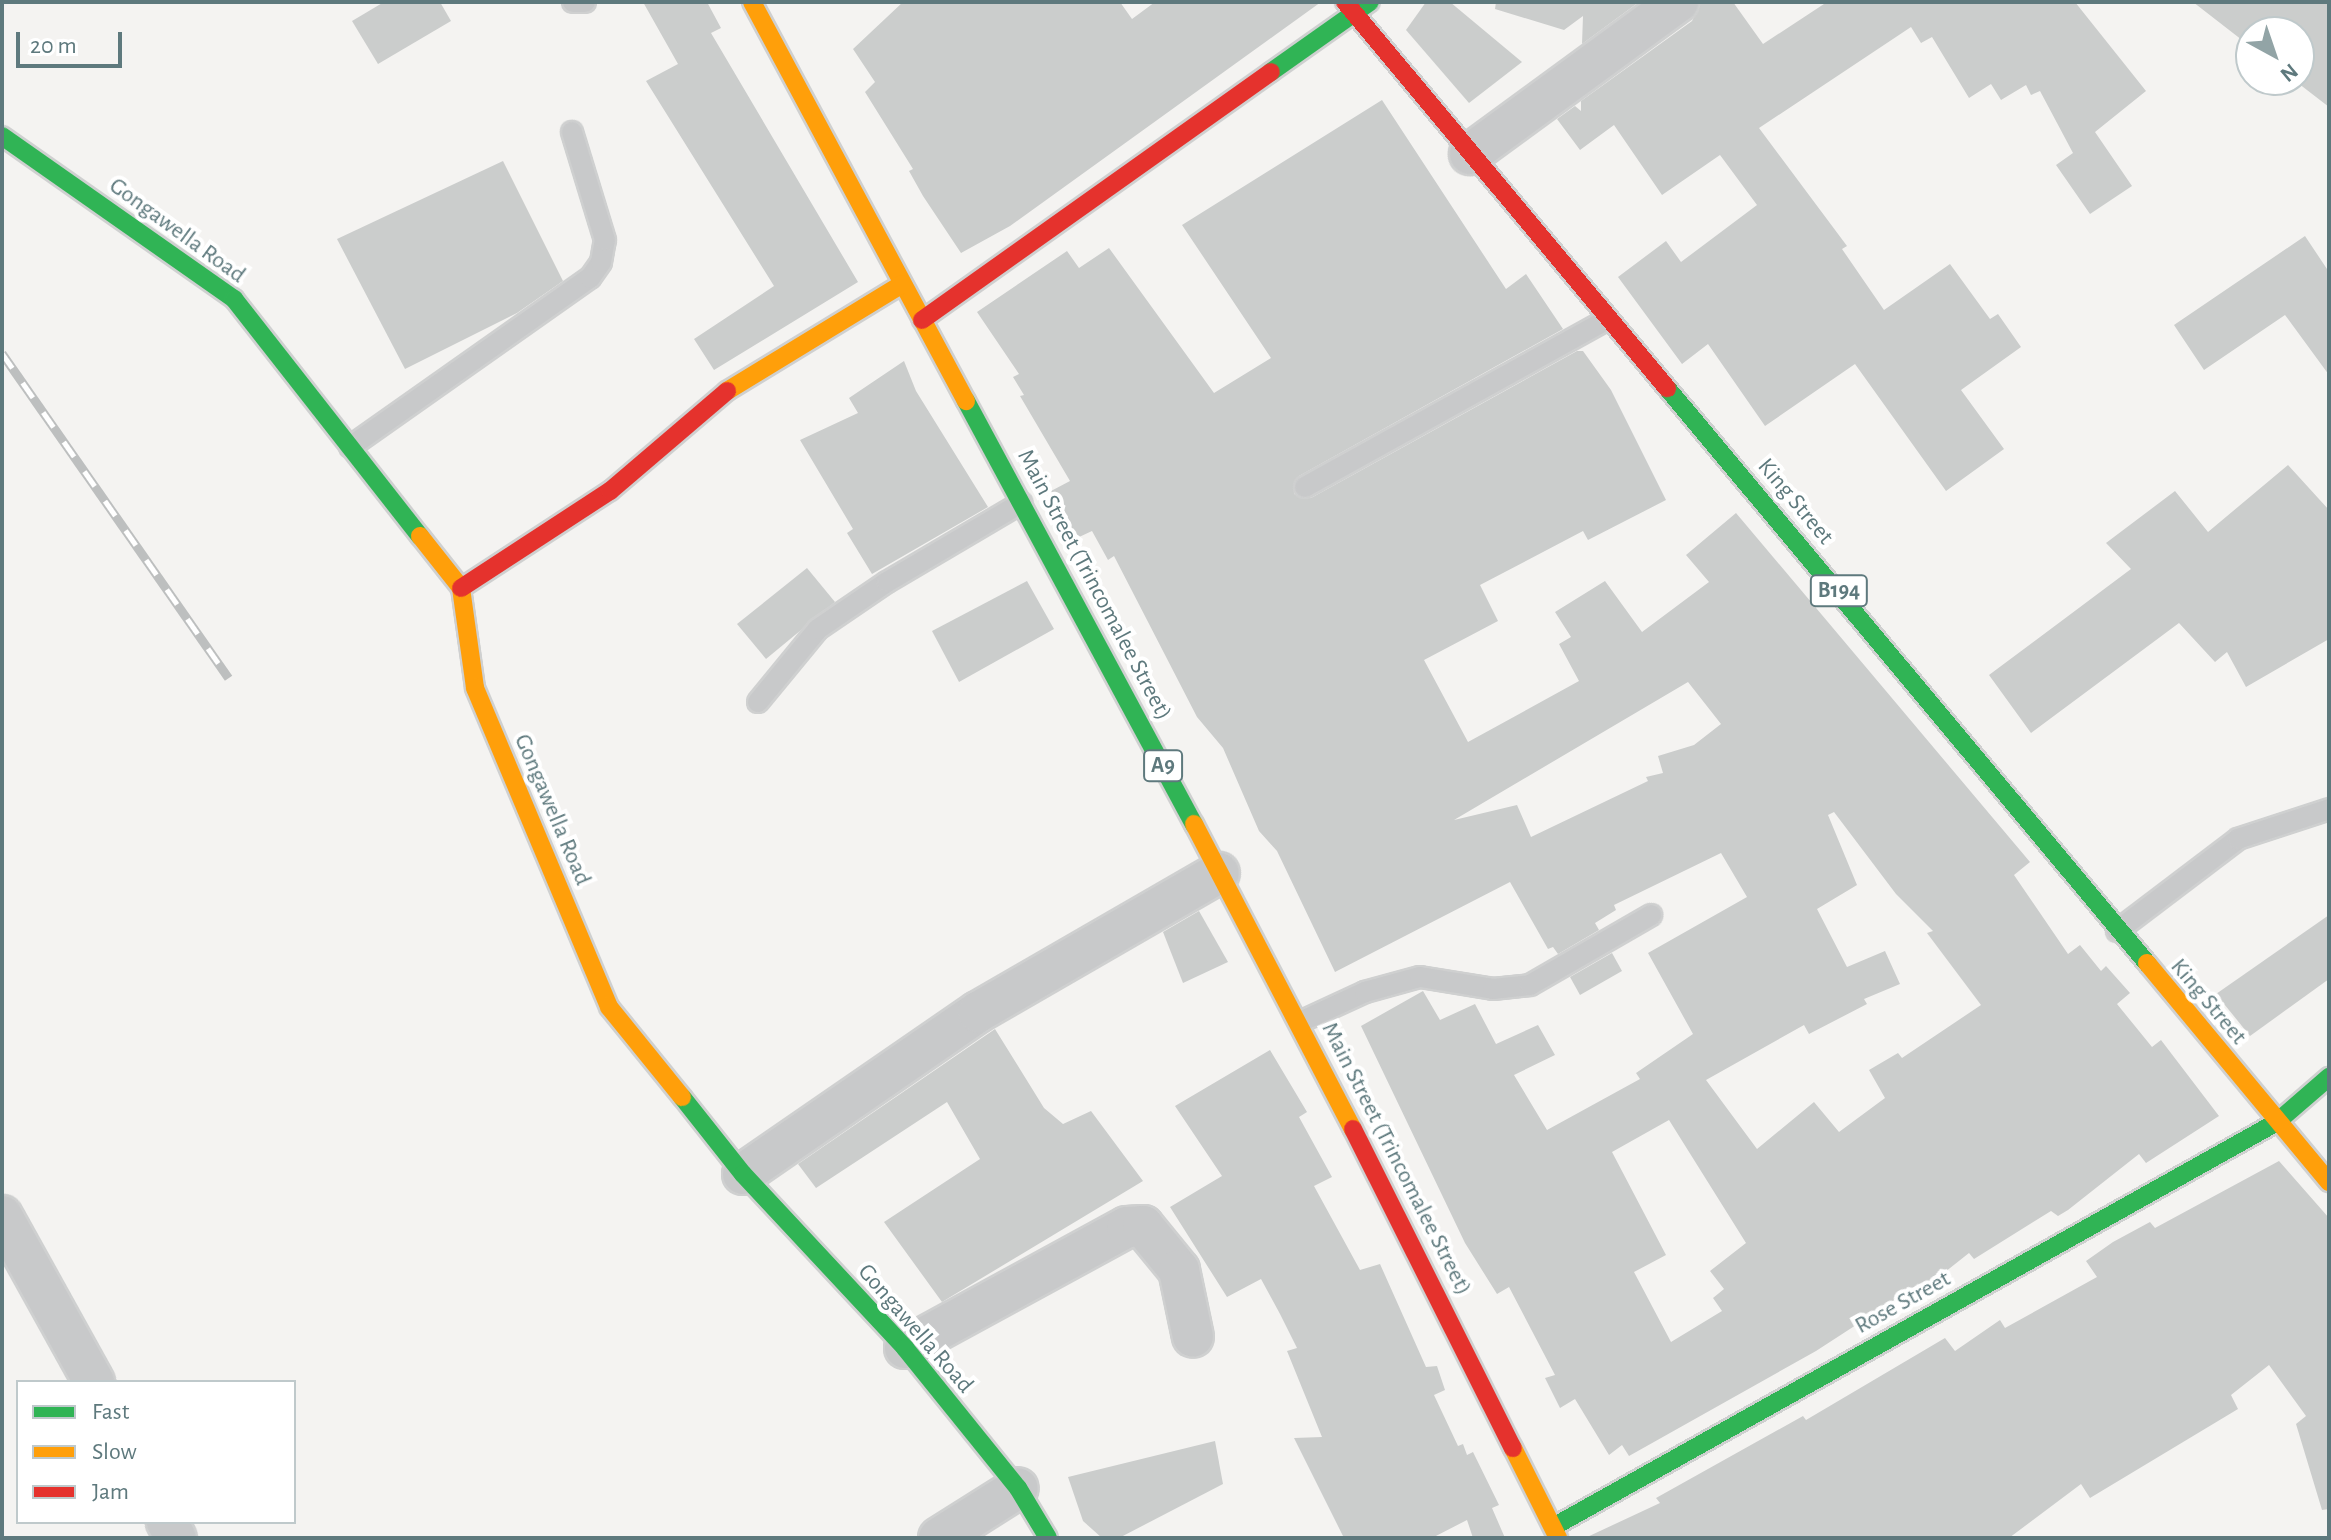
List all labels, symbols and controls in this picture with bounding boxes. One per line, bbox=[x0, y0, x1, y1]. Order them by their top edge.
scale bar bbox=[20, 16, 126, 66]
north arrow bbox=[2235, 16, 2315, 96]
text: 20 m bbox=[30, 34, 77, 58]
text: N bbox=[2276, 60, 2302, 86]
street label: Gongawella Road bbox=[103, 172, 251, 290]
street label: Main Street (Trincomalee Street) bbox=[1010, 445, 1178, 725]
street label: King Street bbox=[1751, 453, 1839, 551]
road number: B194 bbox=[1809, 573, 1869, 609]
street label: Gongawella Road bbox=[507, 730, 597, 890]
road number: A9 bbox=[1143, 748, 1183, 784]
street label: King Street bbox=[2164, 953, 2252, 1051]
street label: Main Street (Trincomalee Street) bbox=[1315, 1018, 1477, 1300]
street label: Gongawella Road bbox=[851, 1259, 979, 1399]
street label: Rose Street bbox=[1850, 1265, 1956, 1341]
legend bbox=[16, 1380, 296, 1524]
text: Fast bbox=[92, 1400, 129, 1424]
text: Slow bbox=[92, 1440, 137, 1464]
text: Jam bbox=[92, 1480, 129, 1504]

